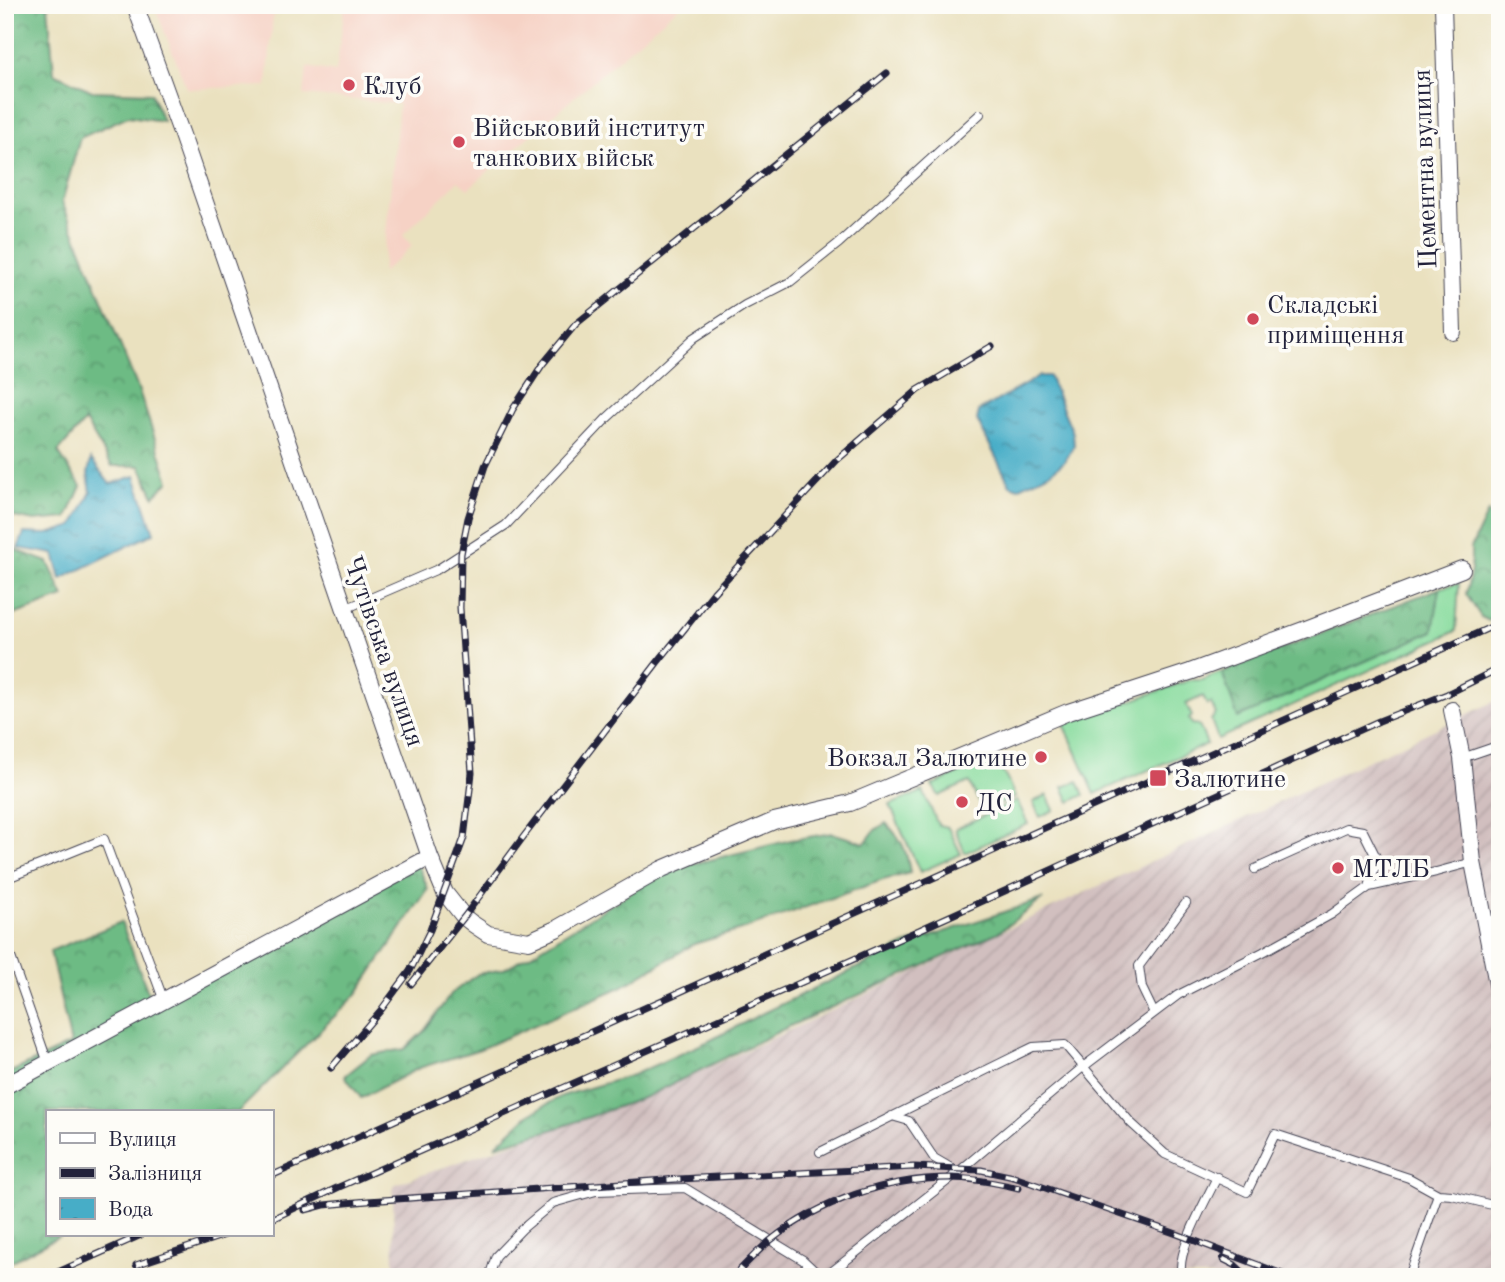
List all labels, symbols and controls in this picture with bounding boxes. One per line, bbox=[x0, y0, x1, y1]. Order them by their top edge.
street label: Цементна вулиця bbox=[1410, 68, 1442, 269]
place label: Клуб bbox=[363, 74, 422, 100]
marker: Клуб bbox=[341, 77, 357, 93]
place label: Військовий інститут танкових військ bbox=[473, 116, 705, 172]
marker: Військовий інститут танкових військ bbox=[451, 134, 467, 150]
place label: Складські приміщення bbox=[1267, 293, 1404, 349]
marker: Складські приміщення bbox=[1245, 311, 1261, 327]
street label: Чутівська вулиця bbox=[338, 553, 428, 750]
place label: Вокзал Залютине bbox=[827, 746, 1027, 772]
marker: Вокзал Залютине bbox=[1033, 749, 1049, 765]
place label: Залютине bbox=[1174, 767, 1286, 793]
marker: Залютине bbox=[1148, 768, 1168, 788]
place label: ДС bbox=[976, 791, 1013, 817]
marker: ДС bbox=[954, 794, 970, 810]
place label: МТЛБ bbox=[1352, 857, 1430, 883]
marker: МТЛБ bbox=[1330, 860, 1346, 876]
legend bbox=[46, 1110, 273, 1236]
text: Вулиця bbox=[108, 1130, 177, 1151]
text: Залізниця bbox=[108, 1164, 202, 1185]
text: Вода bbox=[108, 1200, 153, 1221]

